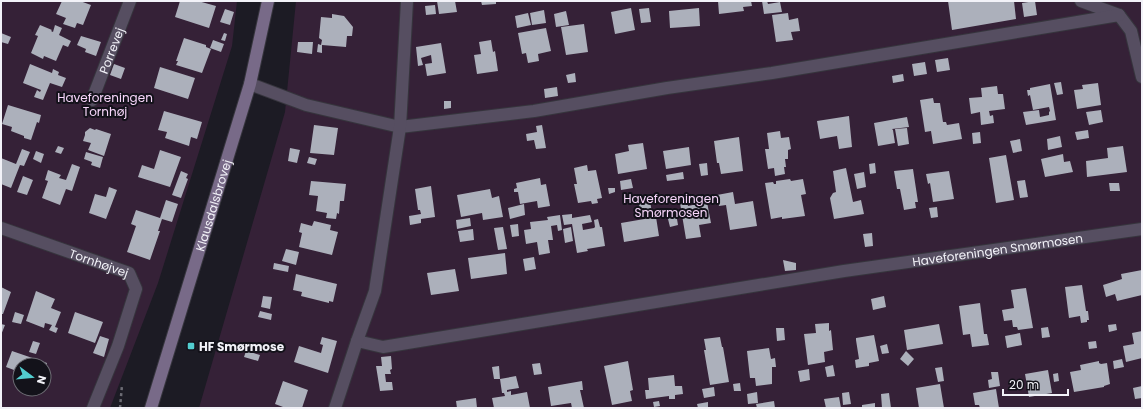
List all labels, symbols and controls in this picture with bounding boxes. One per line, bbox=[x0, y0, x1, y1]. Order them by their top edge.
street label: Porrevej bbox=[94, 25, 128, 76]
park label: Haveforeningen Tornhøj bbox=[57, 89, 153, 120]
street label: Klausdalsbrovej bbox=[191, 157, 235, 253]
park label: Haveforeningen Smørmosen bbox=[623, 190, 719, 221]
street label: Haveforeningen Smørmosen bbox=[911, 229, 1084, 270]
street label: Tornhøjvej bbox=[67, 244, 131, 281]
place label: HF Smørmose bbox=[199, 338, 285, 355]
marker: HF Smørmose bbox=[186, 341, 196, 351]
north arrow bbox=[12, 357, 52, 397]
scale bar bbox=[1003, 371, 1068, 397]
text: N bbox=[33, 374, 50, 386]
text: 20 m bbox=[1009, 376, 1039, 393]

